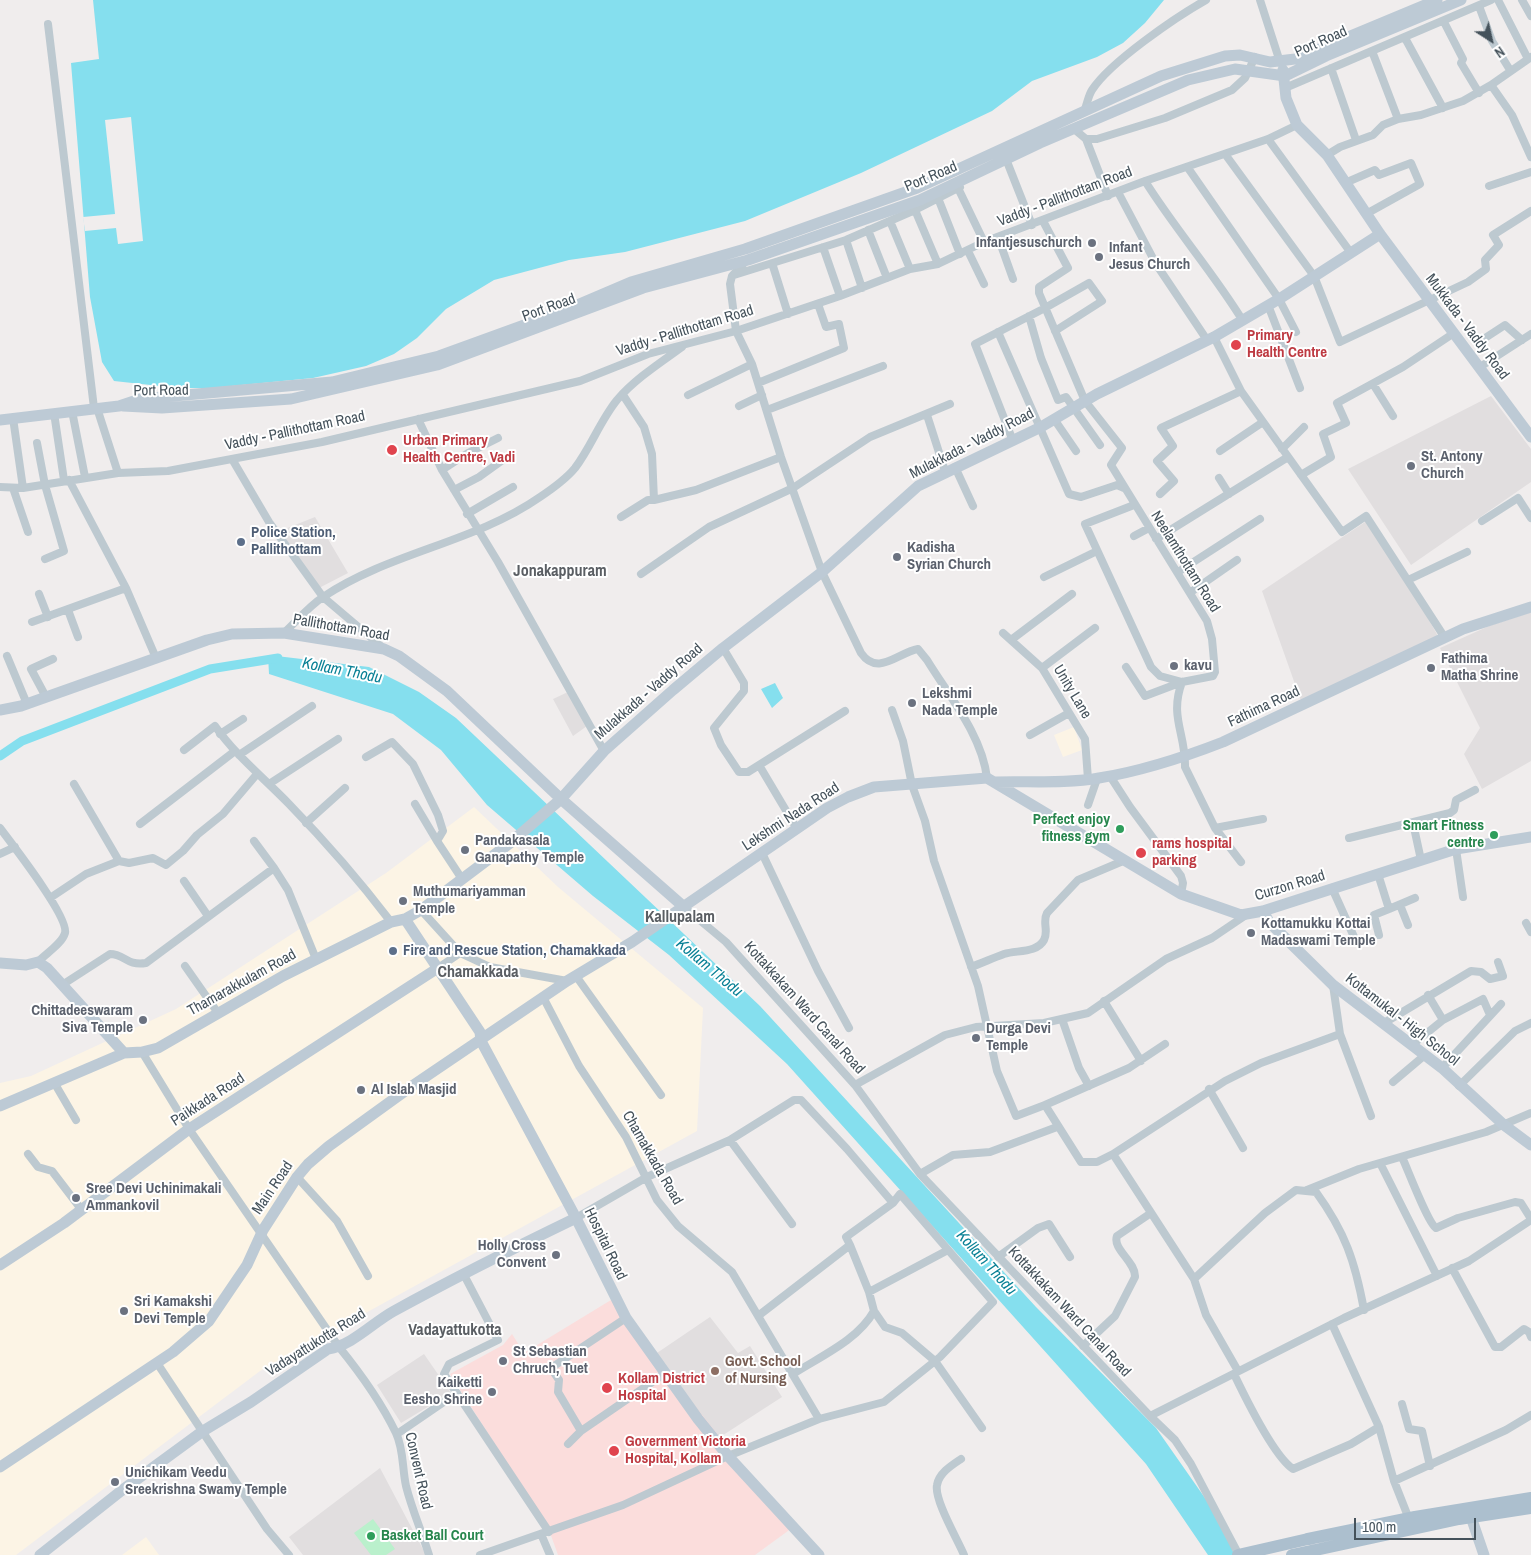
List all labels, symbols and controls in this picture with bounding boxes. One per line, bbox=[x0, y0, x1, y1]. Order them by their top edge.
north arrow bbox=[1466, 15, 1516, 65]
street label: Port Road bbox=[1292, 23, 1350, 61]
text: N bbox=[1491, 43, 1508, 62]
street label: Port Road bbox=[902, 158, 960, 196]
street label: Vaddy - Pallithottam Road bbox=[995, 163, 1135, 231]
place label: Infantjesuschurch bbox=[976, 234, 1082, 252]
marker: Infantjesuschurch bbox=[1086, 237, 1098, 249]
place label: Infant Jesus Church bbox=[1109, 239, 1190, 274]
marker: Infant Jesus Church bbox=[1093, 251, 1105, 263]
street label: Mukkada - Vaddy Road bbox=[1421, 271, 1513, 383]
street label: Port Road bbox=[520, 290, 578, 326]
street label: Vaddy - Pallithottam Road bbox=[614, 302, 756, 360]
place label: Primary Health Centre bbox=[1247, 327, 1327, 362]
marker: Primary Health Centre bbox=[1229, 338, 1243, 352]
street label: Port Road bbox=[133, 382, 189, 400]
street label: Mulakkada - Vaddy Road bbox=[907, 405, 1037, 483]
street label: Vaddy - Pallithottam Road bbox=[223, 407, 367, 455]
place label: Urban Primary Health Centre, Vadi bbox=[403, 432, 515, 467]
marker: Urban Primary Health Centre, Vadi bbox=[385, 443, 399, 457]
place label: St. Antony Church bbox=[1421, 448, 1482, 483]
marker: St. Antony Church bbox=[1405, 460, 1417, 472]
street label: Neelamthottam Road bbox=[1147, 508, 1223, 616]
place label: Police Station, Pallithottam bbox=[251, 524, 336, 559]
marker: Police Station, Pallithottam bbox=[235, 536, 247, 548]
place label: Kadisha Syrian Church bbox=[907, 539, 991, 574]
marker: Kadisha Syrian Church bbox=[891, 551, 903, 563]
district label: Jonakappuram bbox=[513, 562, 607, 582]
street label: Pallithottam Road bbox=[291, 611, 391, 645]
street label: Mulakkada - Vaddy Road bbox=[591, 640, 707, 744]
place label: Fathima Matha Shrine bbox=[1441, 650, 1518, 685]
water label: Kollam Thodu bbox=[300, 654, 384, 688]
place label: kavu bbox=[1184, 657, 1212, 675]
marker: kavu bbox=[1168, 660, 1180, 672]
street label: Unity Lane bbox=[1049, 662, 1095, 722]
marker: Fathima Matha Shrine bbox=[1425, 662, 1437, 674]
street label: Fathima Road bbox=[1225, 683, 1303, 731]
place label: Lekshmi Nada Temple bbox=[922, 685, 998, 720]
marker: Lekshmi Nada Temple bbox=[906, 697, 918, 709]
street label: Lekshmi Nada Road bbox=[739, 779, 843, 855]
place label: Perfect enjoy fitness gym bbox=[1033, 811, 1110, 846]
place label: Smart Fitness centre bbox=[1403, 817, 1484, 852]
marker: Perfect enjoy fitness gym bbox=[1114, 823, 1126, 835]
marker: Smart Fitness centre bbox=[1488, 829, 1500, 841]
place label: Pandakasala Ganapathy Temple bbox=[475, 832, 584, 867]
place label: rams hospital parking bbox=[1152, 835, 1232, 870]
marker: Pandakasala Ganapathy Temple bbox=[459, 844, 471, 856]
marker: rams hospital parking bbox=[1134, 846, 1148, 860]
street label: Curzon Road bbox=[1253, 867, 1327, 905]
place label: Muthumariyamman Temple bbox=[413, 883, 526, 918]
marker: Muthumariyamman Temple bbox=[397, 895, 409, 907]
district label: Kallupalam bbox=[645, 908, 715, 928]
place label: Kottamukku Kottai Madaswami Temple bbox=[1261, 915, 1376, 950]
marker: Kottamukku Kottai Madaswami Temple bbox=[1245, 927, 1257, 939]
water label: Kollam Thodu bbox=[672, 935, 746, 1001]
street label: Kottakkakam Ward Canal Road bbox=[740, 938, 868, 1078]
place label: Fire and Rescue Station, Chamakkada bbox=[403, 942, 626, 960]
marker: Fire and Rescue Station, Chamakkada bbox=[387, 945, 399, 957]
street label: Thamarakkulam Road bbox=[185, 946, 299, 1020]
district label: Chamakkada bbox=[438, 963, 518, 983]
street label: Kottamukal - High School bbox=[1342, 970, 1462, 1070]
place label: Chittadeeswaram Siva Temple bbox=[31, 1002, 133, 1037]
marker: Chittadeeswaram Siva Temple bbox=[137, 1014, 149, 1026]
place label: Durga Devi Temple bbox=[986, 1020, 1051, 1055]
marker: Durga Devi Temple bbox=[970, 1032, 982, 1044]
street label: Paikkada Road bbox=[168, 1070, 248, 1130]
place label: Al Islab Masjid bbox=[371, 1081, 456, 1099]
marker: Al Islab Masjid bbox=[355, 1084, 367, 1096]
street label: Chamakkada Road bbox=[618, 1108, 686, 1208]
street label: Main Road bbox=[249, 1158, 297, 1218]
place label: Sree Devi Uchinimakali Ammankovil bbox=[86, 1180, 221, 1215]
marker: Sree Devi Uchinimakali Ammankovil bbox=[70, 1192, 82, 1204]
street label: Hospital Road bbox=[580, 1205, 630, 1283]
water label: Kollam Thodu bbox=[952, 1226, 1020, 1300]
place label: Holly Cross Convent bbox=[478, 1237, 546, 1272]
street label: Kottakkakam Ward Canal Road bbox=[1004, 1243, 1134, 1381]
marker: Holly Cross Convent bbox=[550, 1249, 562, 1261]
place label: Sri Kamakshi Devi Temple bbox=[134, 1293, 212, 1328]
marker: Sri Kamakshi Devi Temple bbox=[118, 1305, 130, 1317]
street label: Vadayattukotta Road bbox=[263, 1305, 369, 1381]
district label: Vadayattukotta bbox=[408, 1321, 502, 1341]
place label: St Sebastian Chruch, Tuet bbox=[513, 1343, 588, 1378]
place label: Govt. School of Nursing bbox=[725, 1353, 801, 1388]
marker: St Sebastian Chruch, Tuet bbox=[497, 1355, 509, 1367]
marker: Govt. School of Nursing bbox=[709, 1365, 721, 1377]
place label: Kollam District Hospital bbox=[618, 1370, 705, 1405]
place label: Kaiketti Eesho Shrine bbox=[403, 1374, 482, 1409]
marker: Kollam District Hospital bbox=[600, 1381, 614, 1395]
marker: Kaiketti Eesho Shrine bbox=[486, 1386, 498, 1398]
street label: Convent Road bbox=[400, 1431, 436, 1511]
place label: Government Victoria Hospital, Kollam bbox=[625, 1433, 746, 1468]
marker: Government Victoria Hospital, Kollam bbox=[607, 1444, 621, 1458]
place label: Unichikam Veedu Sreekrishna Swamy Temple bbox=[125, 1464, 287, 1499]
marker: Unichikam Veedu Sreekrishna Swamy Temple bbox=[109, 1476, 121, 1488]
scale bar bbox=[1356, 1508, 1478, 1540]
text: 100 m bbox=[1362, 1516, 1396, 1537]
place label: Basket Ball Court bbox=[381, 1527, 484, 1545]
marker: Basket Ball Court bbox=[365, 1530, 377, 1542]

